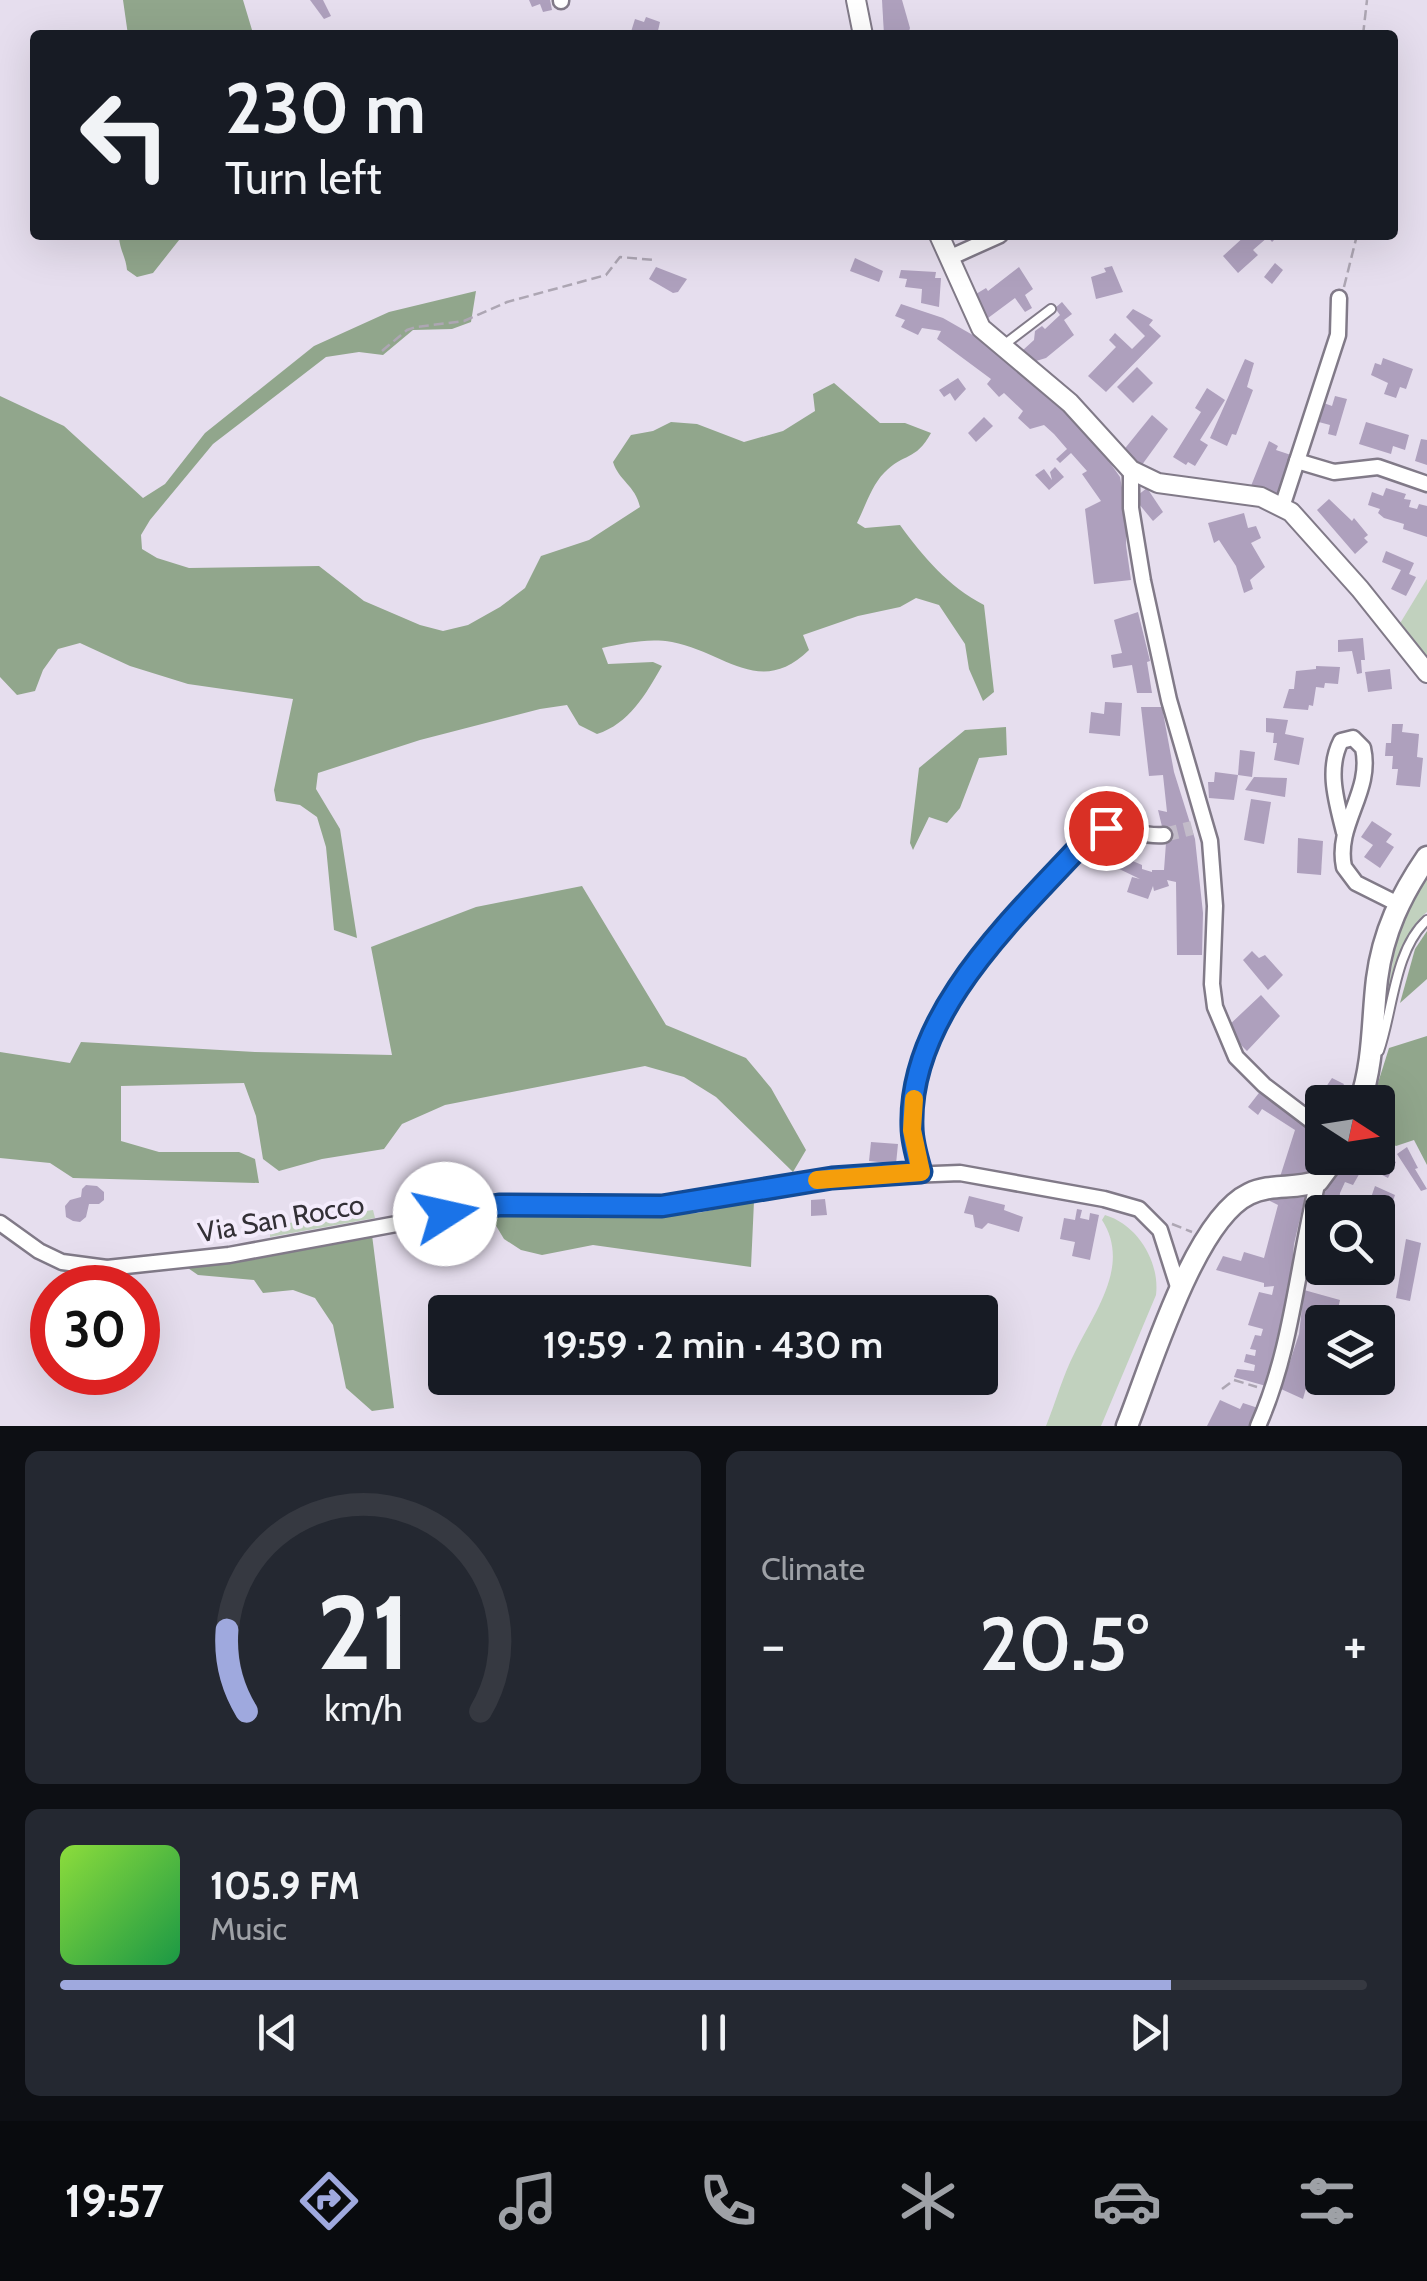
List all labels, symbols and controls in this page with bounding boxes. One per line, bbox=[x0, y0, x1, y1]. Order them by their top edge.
text: 230 m bbox=[225, 65, 426, 151]
icon: left bbox=[60, 70, 190, 200]
text: Turn left bbox=[225, 151, 382, 205]
pin bbox=[1064, 786, 1149, 871]
icon: arrive bbox=[1079, 801, 1134, 856]
north arrow bbox=[1305, 1085, 1395, 1175]
map controls bbox=[1305, 1085, 1395, 1395]
position arrow bbox=[393, 1162, 497, 1266]
street label: Via San Rocco bbox=[195, 1187, 367, 1249]
button: search bbox=[1305, 1195, 1395, 1285]
speed limit sign: 30 bbox=[30, 1265, 160, 1395]
button: layers bbox=[1305, 1305, 1395, 1395]
text: 19:59 · 2 min · 430 m bbox=[543, 1321, 883, 1368]
text: Climate bbox=[761, 1549, 865, 1588]
text: 21 bbox=[316, 1569, 410, 1695]
text: 20.5° bbox=[979, 1598, 1149, 1689]
text: − bbox=[761, 1611, 785, 1678]
text: + bbox=[1343, 1611, 1367, 1678]
text: km/h bbox=[324, 1687, 402, 1730]
text: 105.9 FM bbox=[210, 1862, 360, 1909]
text: Music bbox=[210, 1909, 287, 1948]
icon: previous bbox=[250, 2005, 305, 2060]
icon: pause bbox=[686, 2005, 741, 2060]
icon: next bbox=[1122, 2005, 1177, 2060]
icon: directions bbox=[294, 2166, 364, 2236]
icon: music bbox=[493, 2166, 563, 2236]
icon: phone bbox=[693, 2166, 763, 2236]
icon: climate bbox=[893, 2166, 963, 2236]
icon: car bbox=[1092, 2166, 1162, 2236]
icon: filters bbox=[1292, 2166, 1362, 2236]
text: 19:57 bbox=[65, 2174, 164, 2228]

